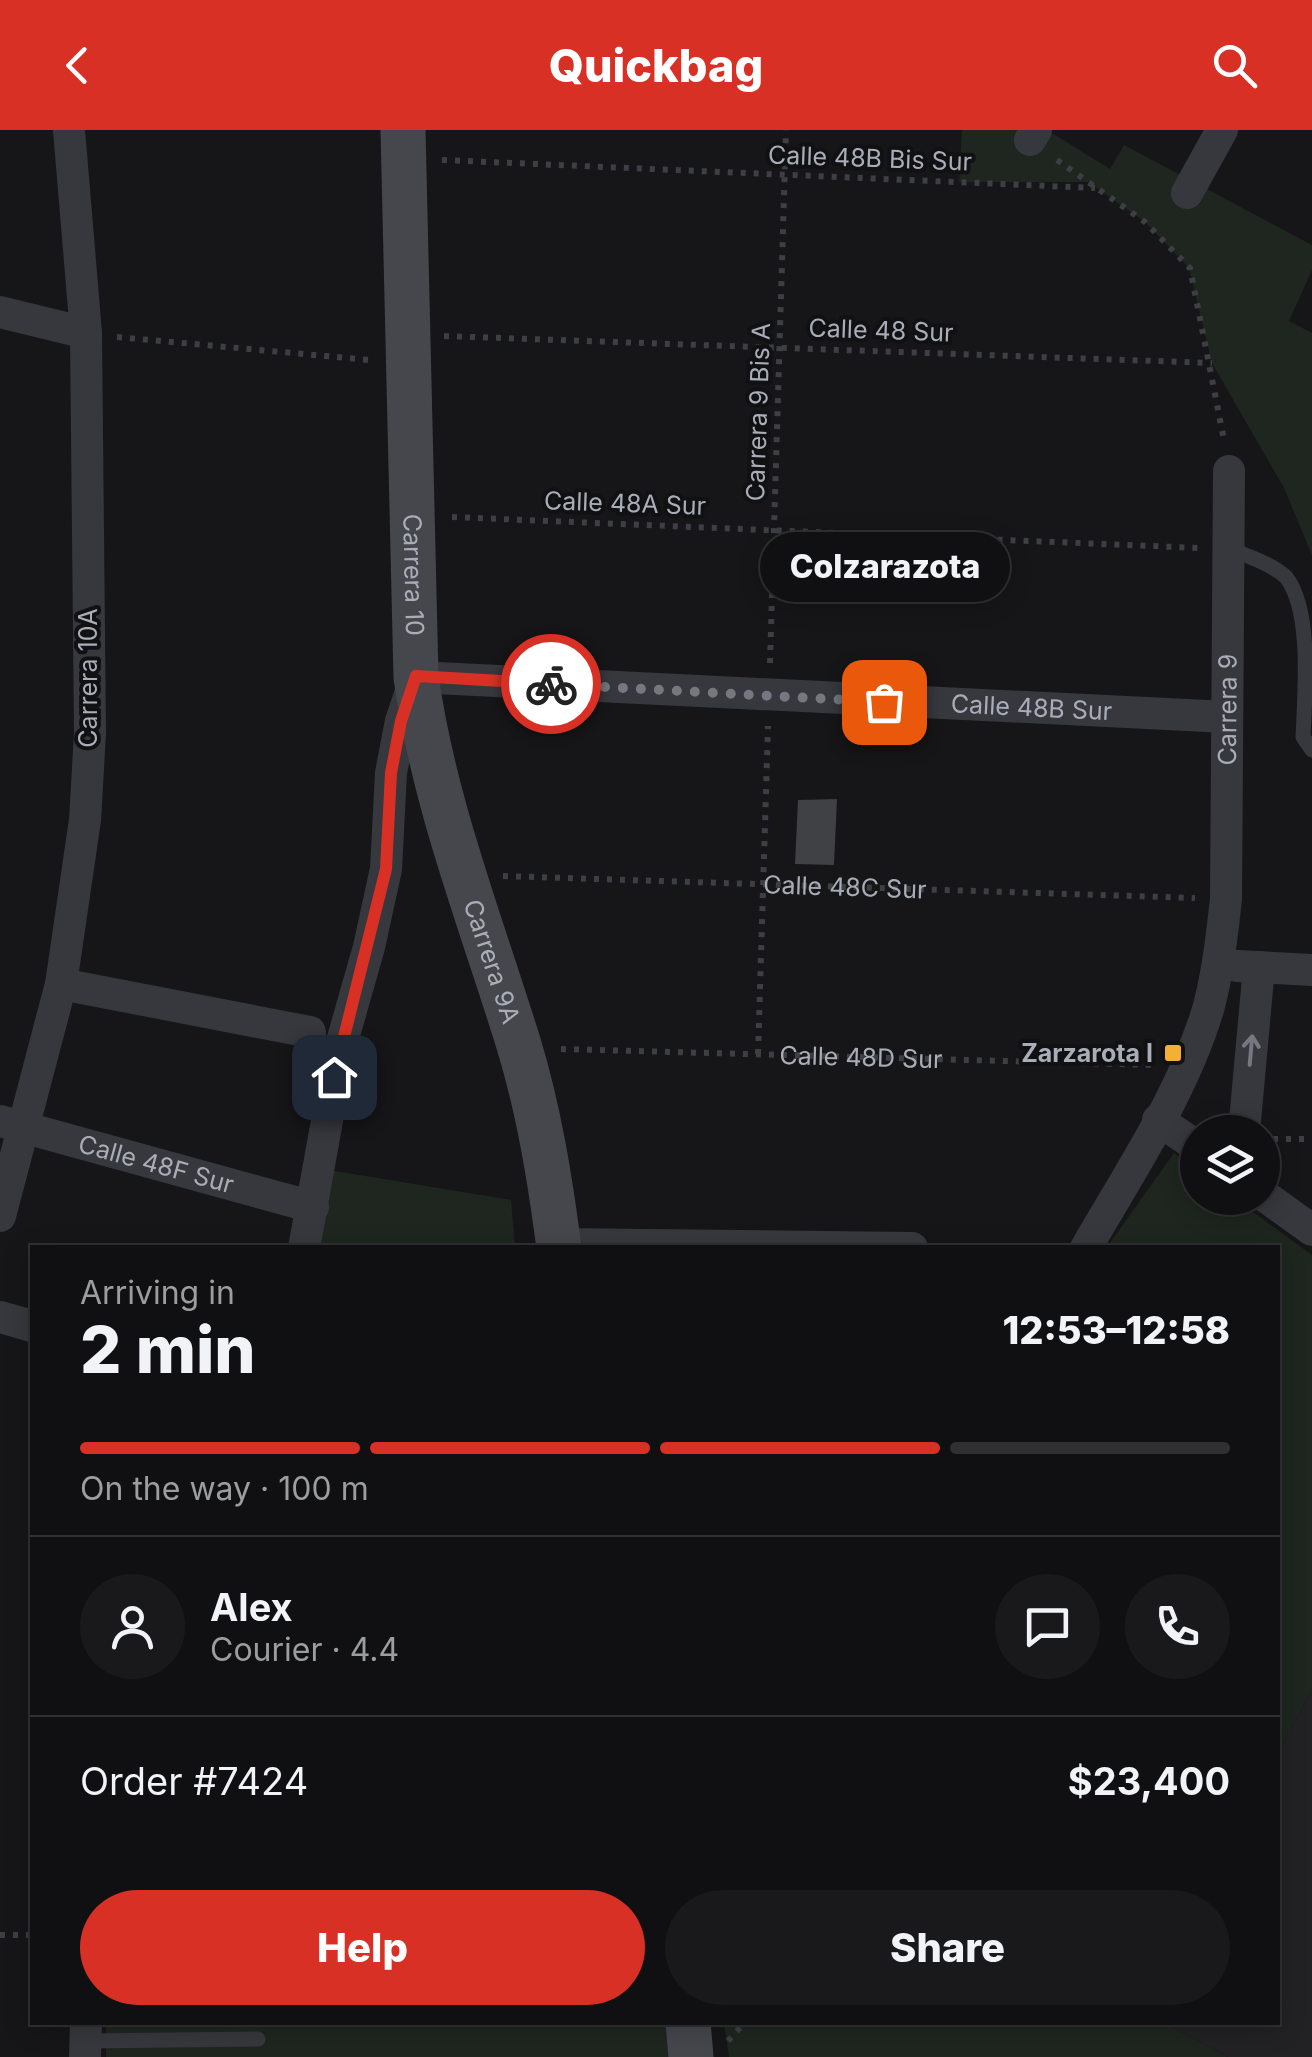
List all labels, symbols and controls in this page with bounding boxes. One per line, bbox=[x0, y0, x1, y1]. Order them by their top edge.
icon: back bbox=[50, 38, 105, 93]
text: Quickbag bbox=[549, 38, 763, 93]
icon: search bbox=[1207, 38, 1262, 93]
street label: Calle 48B Bis Sur bbox=[768, 139, 972, 177]
street label: Calle 48 Sur bbox=[808, 312, 954, 348]
street label: Carrera 9 Bis A bbox=[740, 322, 776, 502]
street label: Calle 48A Sur bbox=[543, 485, 707, 521]
street label: Carrera 10 bbox=[397, 513, 430, 636]
callout: Colzarazota bbox=[759, 532, 1009, 602]
text: Colzarazota bbox=[790, 547, 980, 586]
street label: Carrera 10A bbox=[73, 608, 103, 748]
courier bbox=[501, 634, 601, 734]
street label: Carrera 9 bbox=[1212, 654, 1243, 766]
icon: bike bbox=[524, 657, 579, 712]
pin bbox=[842, 660, 927, 745]
icon: bag bbox=[857, 675, 912, 730]
street label: Calle 48B Sur bbox=[950, 688, 1113, 726]
street label: Calle 48C Sur bbox=[763, 869, 927, 904]
street label: Carrera 9A bbox=[458, 895, 526, 1027]
one-way arrow bbox=[1242, 1034, 1261, 1066]
pin bbox=[292, 1035, 377, 1120]
place label: Zarzarota I bbox=[1021, 1038, 1153, 1068]
street label: Calle 48D Sur bbox=[779, 1040, 943, 1074]
marker: Zarzarota I bbox=[1162, 1042, 1184, 1064]
icon: home bbox=[307, 1050, 362, 1105]
map controls bbox=[1180, 1115, 1280, 1215]
button: layers bbox=[1180, 1115, 1280, 1215]
street label: Calle 48F Sur bbox=[75, 1128, 237, 1200]
text: Arriving in bbox=[80, 1273, 235, 1312]
text: 12:53–12:58 bbox=[1002, 1307, 1230, 1353]
text: 2 min bbox=[80, 1310, 256, 1389]
text: On the way · 100 m bbox=[80, 1469, 369, 1508]
button: person bbox=[80, 1574, 185, 1679]
button: chat bbox=[995, 1574, 1100, 1679]
button: phone bbox=[1125, 1574, 1230, 1679]
text: Alex bbox=[210, 1584, 293, 1630]
text: Courier · 4.4 bbox=[210, 1630, 399, 1669]
text: Order #7424 bbox=[80, 1758, 308, 1804]
text: $23,400 bbox=[1068, 1758, 1230, 1804]
button: Help bbox=[80, 1890, 645, 2005]
button: Share bbox=[665, 1890, 1230, 2005]

